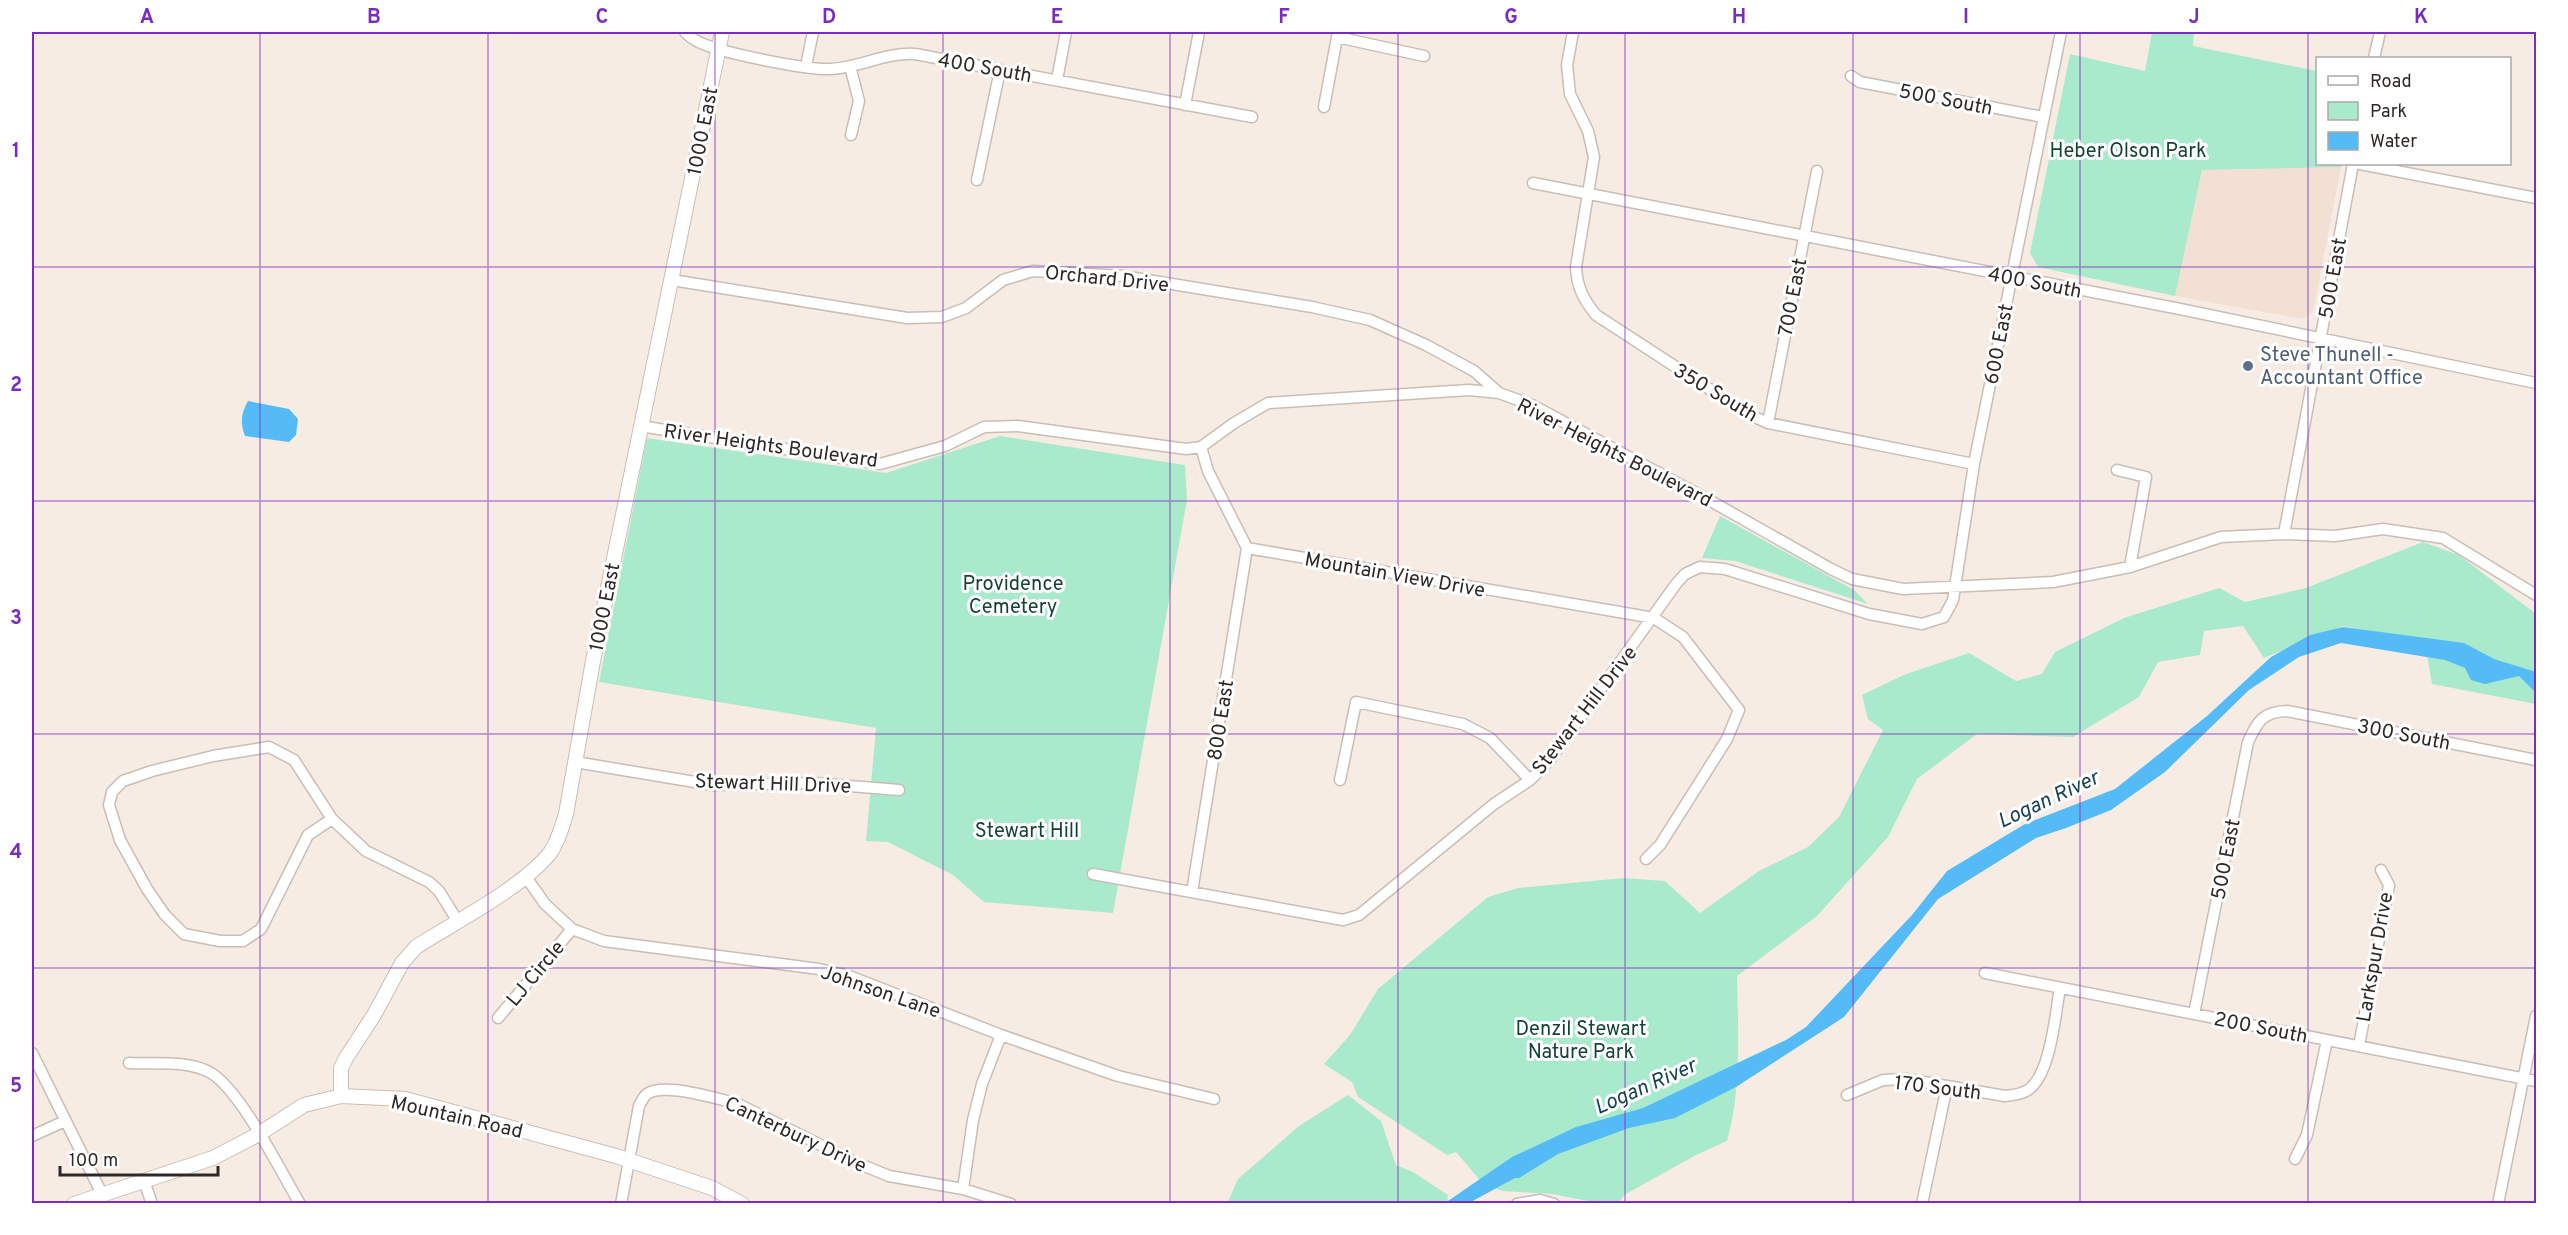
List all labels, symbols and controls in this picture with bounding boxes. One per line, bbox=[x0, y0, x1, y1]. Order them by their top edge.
text: A bbox=[140, 5, 154, 31]
text: B bbox=[367, 5, 381, 31]
text: C bbox=[596, 5, 608, 31]
text: D bbox=[822, 5, 836, 31]
text: E bbox=[1051, 5, 1063, 31]
text: F bbox=[1278, 5, 1290, 31]
text: G bbox=[1504, 5, 1518, 31]
text: H bbox=[1732, 5, 1746, 31]
text: I bbox=[1963, 5, 1969, 31]
text: J bbox=[2188, 5, 2200, 31]
text: K bbox=[2414, 5, 2428, 31]
street label: 400 South bbox=[936, 48, 1034, 90]
legend bbox=[2316, 57, 2511, 165]
text: Road bbox=[2370, 71, 2412, 94]
street label: 500 South bbox=[1896, 79, 1995, 123]
street label: 1000 East bbox=[683, 85, 725, 178]
text: Park bbox=[2370, 101, 2407, 124]
text: Water bbox=[2370, 131, 2417, 154]
text: 1 bbox=[12, 139, 20, 165]
park label: Heber Olson Park bbox=[2049, 139, 2207, 165]
street label: 500 East bbox=[2314, 236, 2354, 321]
street label: 700 East bbox=[1774, 256, 1814, 339]
street label: Orchard Drive bbox=[1043, 261, 1170, 299]
street label: 400 South bbox=[1985, 262, 2084, 306]
street label: 600 East bbox=[1979, 302, 2020, 387]
place label: Steve Thunell - Accountant Office bbox=[2260, 343, 2423, 392]
street label: 350 South bbox=[1668, 358, 1762, 429]
marker: Steve Thunell - Accountant Office bbox=[2241, 359, 2255, 373]
text: 2 bbox=[10, 373, 22, 399]
street label: River Heights Boulevard bbox=[1512, 393, 1716, 514]
street label: River Heights Boulevard bbox=[662, 419, 879, 475]
street label: Mountain View Drive bbox=[1302, 547, 1487, 605]
street label: 1000 East bbox=[585, 561, 627, 654]
park label: Providence Cemetery bbox=[963, 572, 1063, 621]
text: 3 bbox=[10, 606, 22, 632]
street label: Stewart Hill Drive bbox=[1527, 642, 1644, 781]
street label: 800 East bbox=[1203, 678, 1241, 763]
street label: 300 South bbox=[2355, 714, 2452, 758]
water label: Logan River bbox=[1994, 764, 2105, 836]
street label: Stewart Hill Drive bbox=[694, 769, 852, 801]
street label: 500 East bbox=[2206, 817, 2248, 902]
park label: Stewart Hill bbox=[975, 819, 1079, 845]
text: 4 bbox=[10, 840, 22, 866]
street label: Larkspur Drive bbox=[2352, 890, 2400, 1025]
street label: LJ Circle bbox=[501, 936, 572, 1013]
street label: Johnson Lane bbox=[817, 960, 944, 1026]
street label: 200 South bbox=[2212, 1007, 2310, 1051]
park label: Denzil Stewart Nature Park bbox=[1516, 1017, 1647, 1066]
water label: Logan River bbox=[1590, 1052, 1703, 1122]
street label: 170 South bbox=[1893, 1071, 1983, 1107]
text: 5 bbox=[10, 1074, 22, 1100]
street label: Mountain Road bbox=[388, 1090, 525, 1146]
street label: Canterbury Drive bbox=[720, 1091, 870, 1180]
scale bar bbox=[60, 1139, 218, 1177]
text: 100 m bbox=[69, 1150, 118, 1173]

